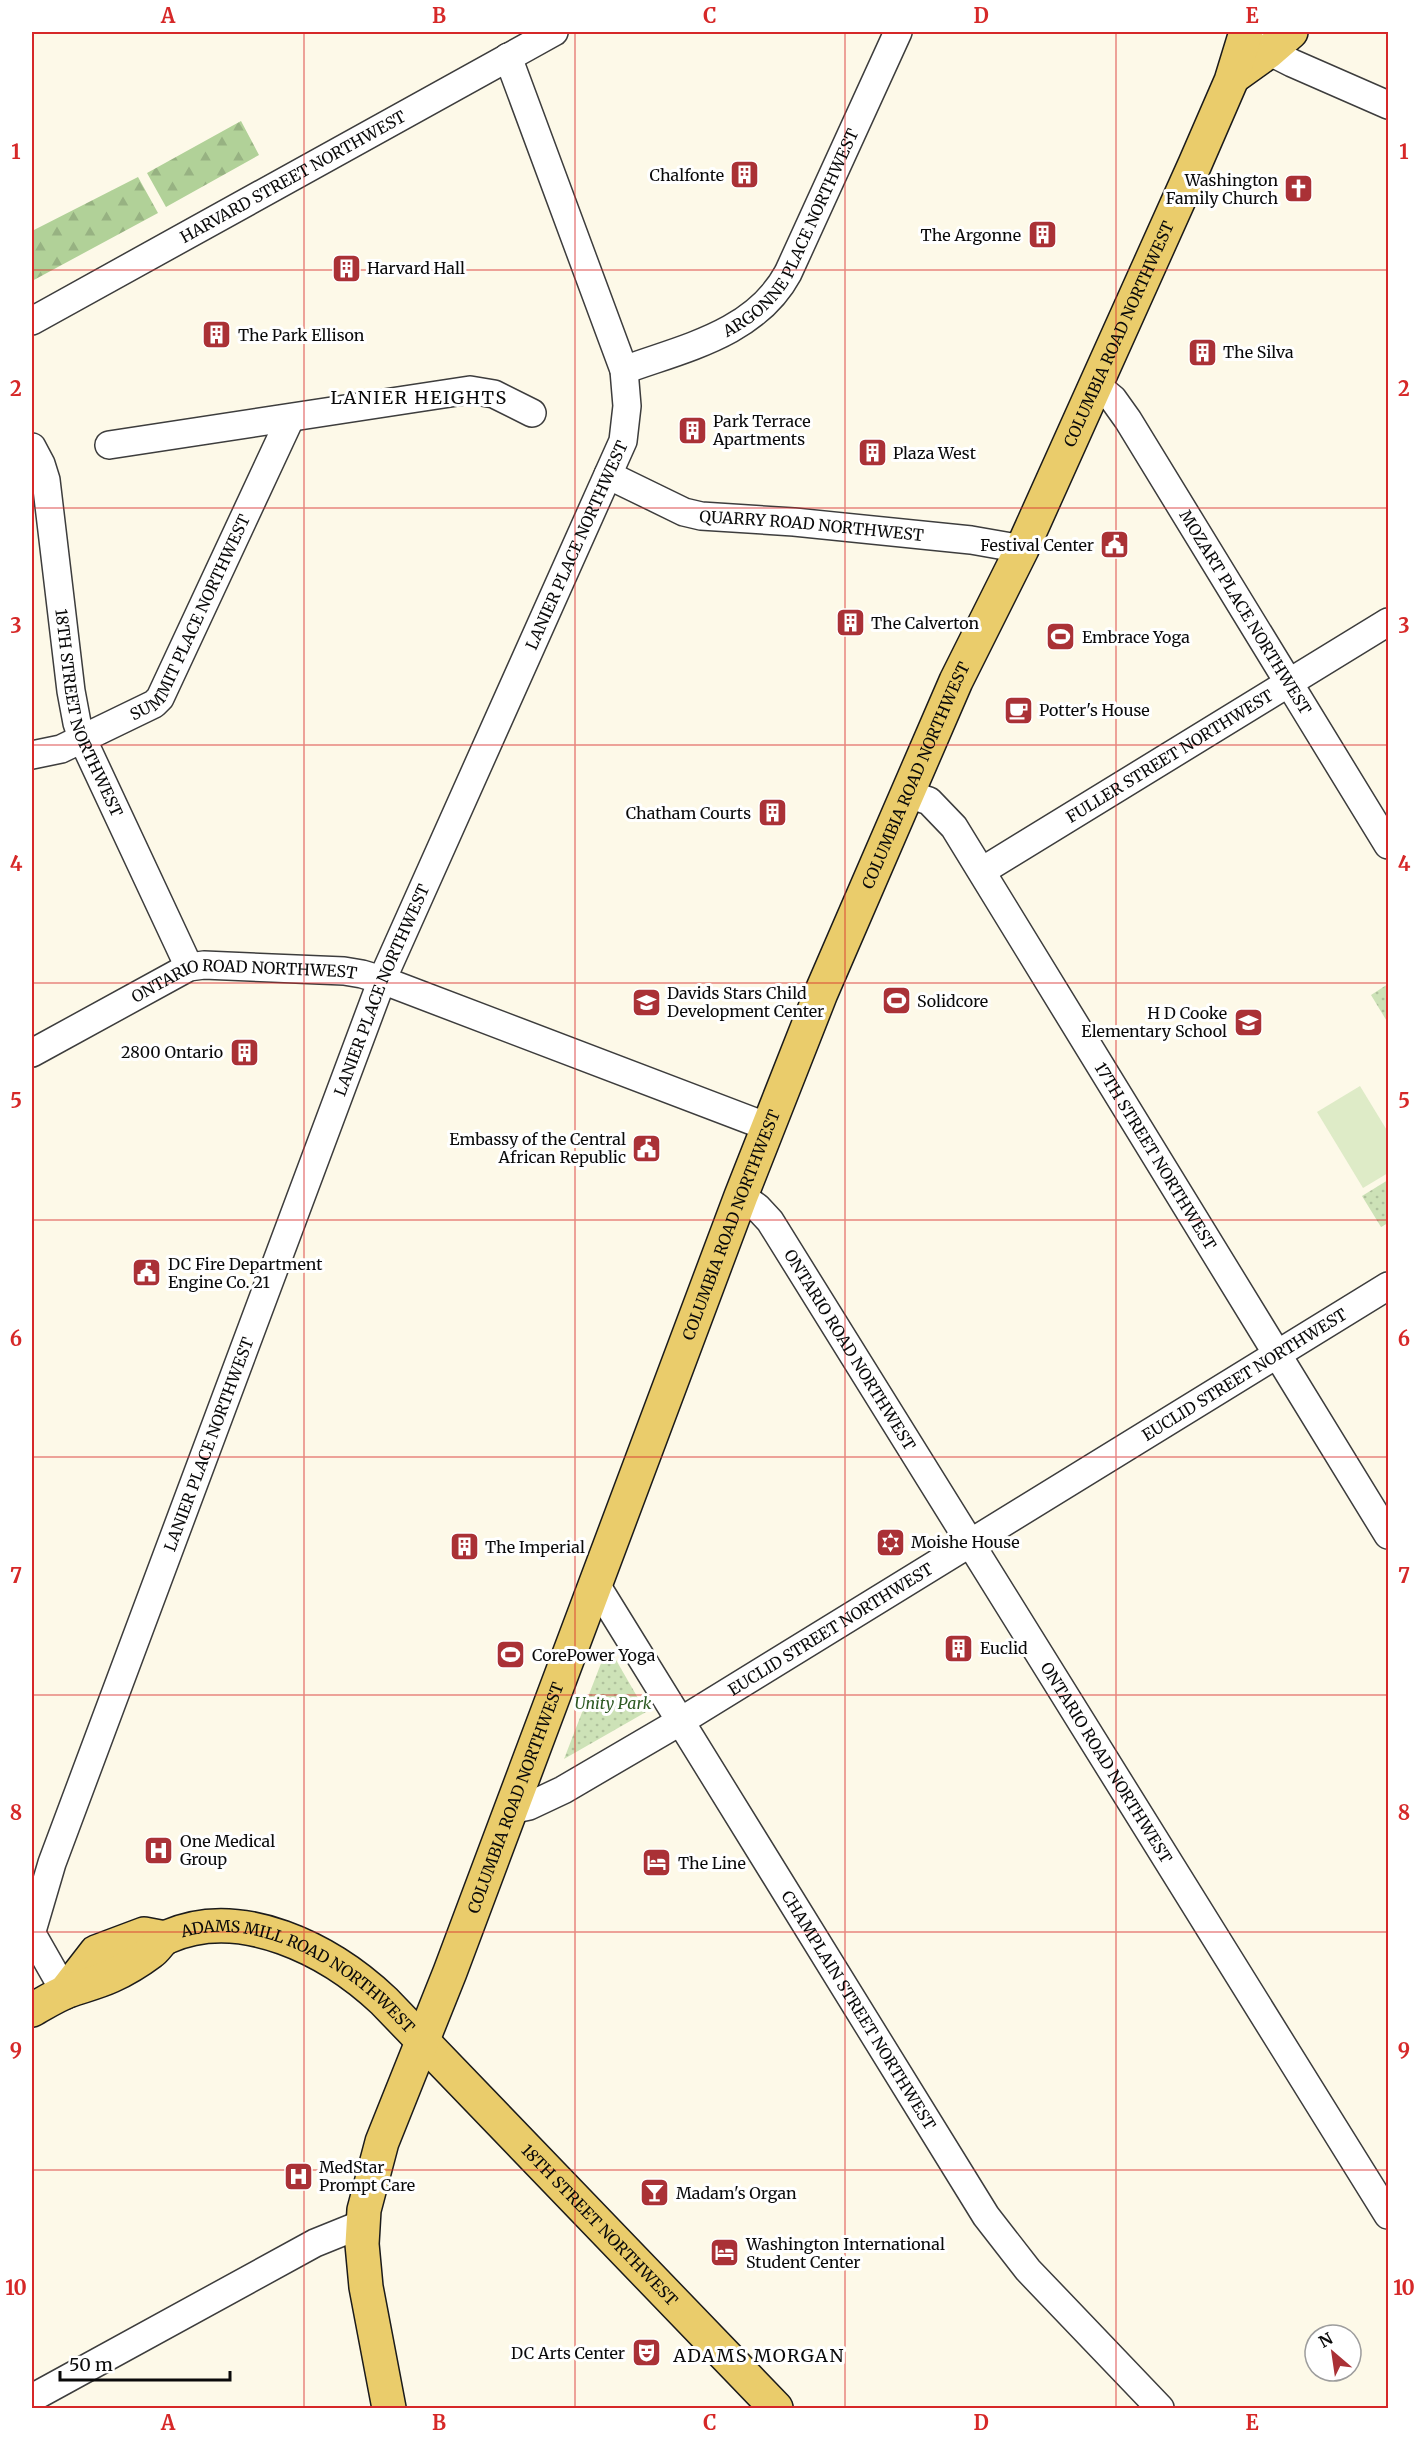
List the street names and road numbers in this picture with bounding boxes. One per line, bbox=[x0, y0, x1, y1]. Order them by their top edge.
street label: HARVARD STREET NORTHWEST bbox=[176, 106, 409, 247]
street label: ARGONNE PLACE NORTHWEST bbox=[718, 126, 863, 342]
street label: COLUMBIA ROAD NORTHWEST bbox=[1059, 218, 1178, 450]
street label: LANIER PLACE NORTHWEST bbox=[521, 437, 632, 653]
street label: QUARRY ROAD NORTHWEST bbox=[699, 506, 925, 545]
street label: MOZART PLACE NORTHWEST bbox=[1175, 506, 1316, 718]
street label: SUMMIT PLACE NORTHWEST bbox=[126, 511, 254, 724]
street label: 18TH STREET NORTHWEST bbox=[51, 608, 127, 820]
street label: COLUMBIA ROAD NORTHWEST bbox=[857, 659, 974, 892]
street label: FULLER STREET NORTHWEST bbox=[1062, 685, 1277, 827]
street label: LANIER PLACE NORTHWEST bbox=[330, 881, 434, 1099]
street label: ONTARIO ROAD NORTHWEST bbox=[128, 955, 359, 1007]
street label: 17TH STREET NORTHWEST bbox=[1091, 1059, 1221, 1253]
street label: COLUMBIA ROAD NORTHWEST bbox=[678, 1107, 784, 1343]
street label: ONTARIO ROAD NORTHWEST bbox=[780, 1246, 920, 1454]
street label: EUCLID STREET NORTHWEST bbox=[1138, 1304, 1350, 1445]
street label: LANIER PLACE NORTHWEST bbox=[159, 1334, 258, 1554]
street label: EUCLID STREET NORTHWEST bbox=[724, 1559, 936, 1700]
street label: ONTARIO ROAD NORTHWEST bbox=[1037, 1658, 1177, 1866]
street label: COLUMBIA ROAD NORTHWEST bbox=[463, 1679, 568, 1916]
street label: CHAMPLAIN STREET NORTHWEST bbox=[777, 1887, 940, 2133]
street label: ADAMS MILL ROAD NORTHWEST bbox=[177, 1916, 419, 2037]
street label: 18TH STREET NORTHWEST bbox=[517, 2140, 682, 2310]

